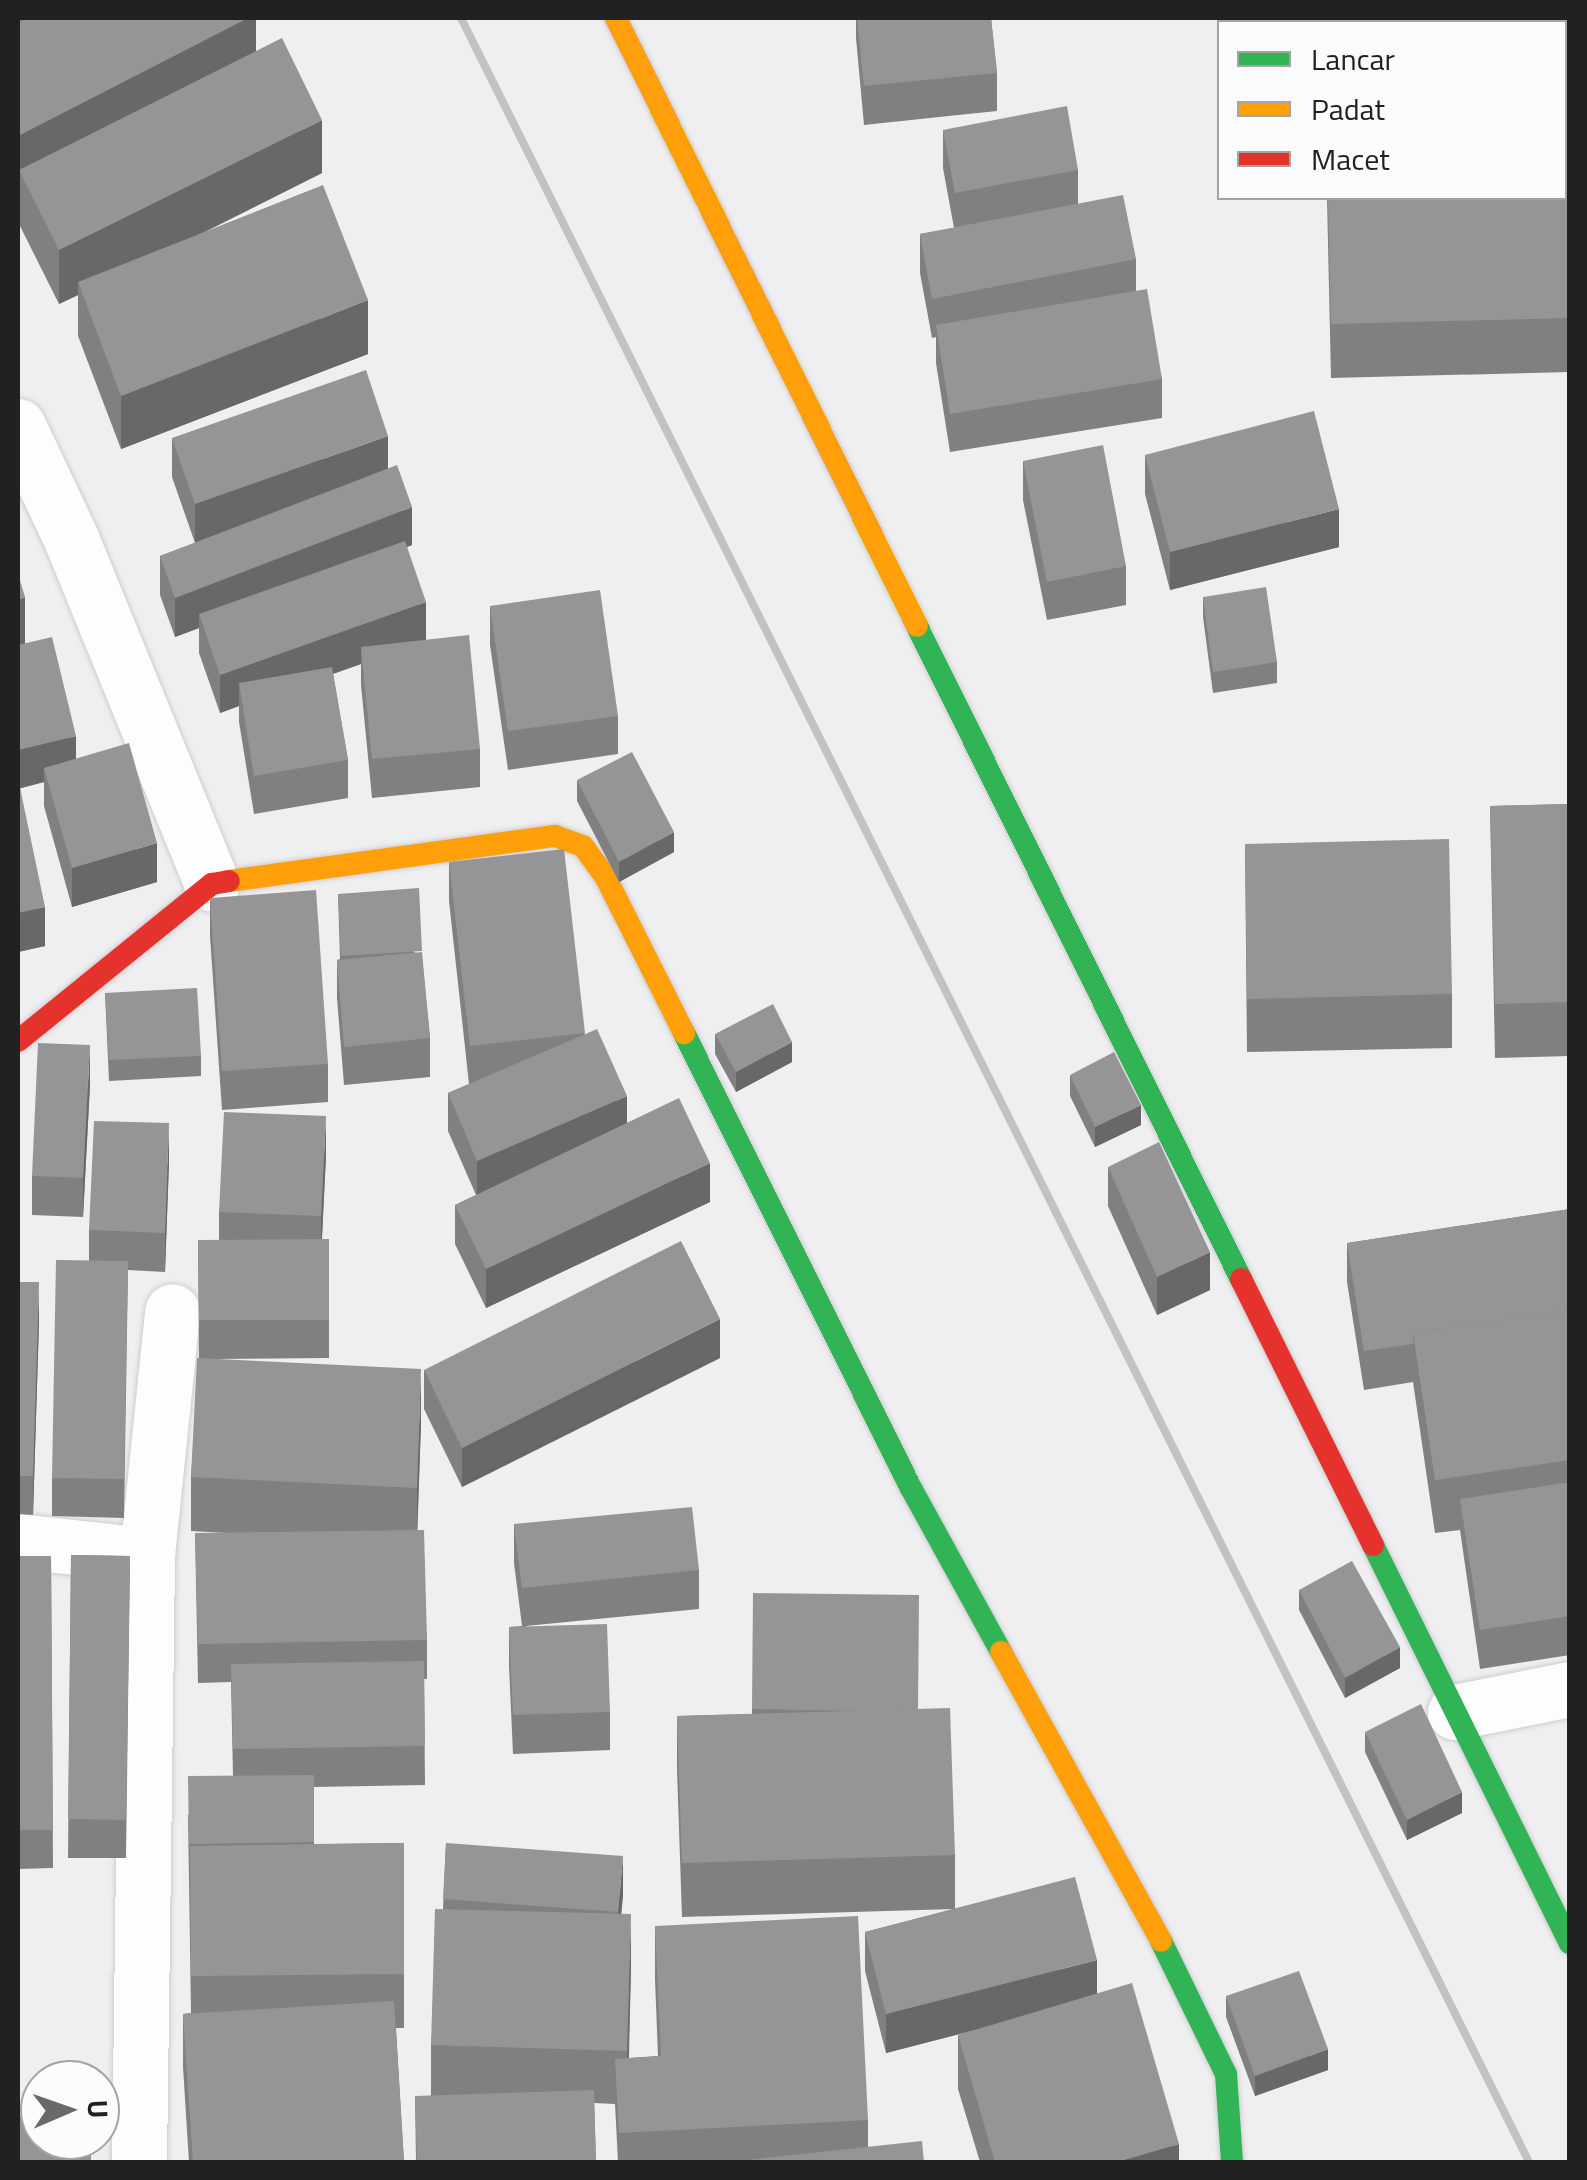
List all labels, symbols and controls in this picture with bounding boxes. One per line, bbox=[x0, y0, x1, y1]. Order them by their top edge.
legend bbox=[1217, 20, 1567, 200]
text: Lancar bbox=[1311, 36, 1395, 82]
text: Padat bbox=[1311, 86, 1385, 132]
text: Macet bbox=[1311, 136, 1390, 182]
north arrow bbox=[20, 2060, 120, 2160]
text: U bbox=[77, 2099, 120, 2119]

